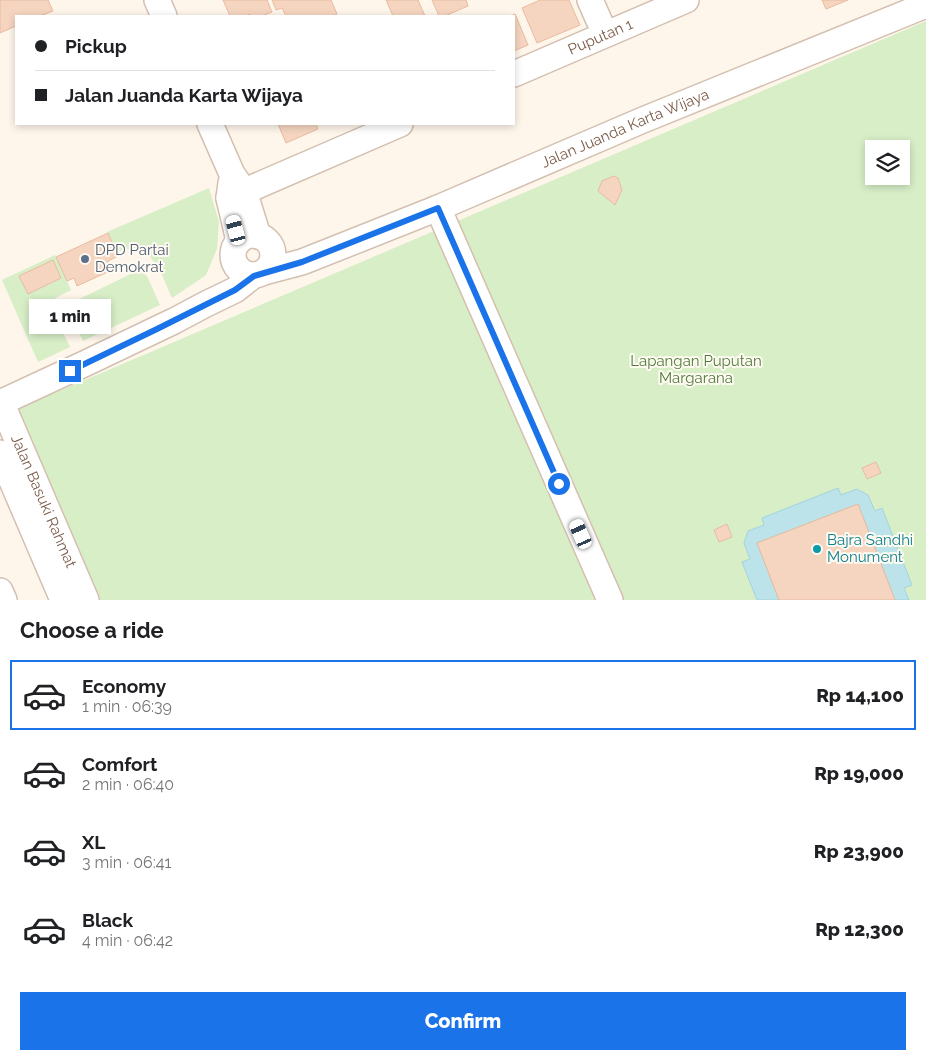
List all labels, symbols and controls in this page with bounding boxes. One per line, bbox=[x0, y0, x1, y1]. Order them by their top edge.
street label: Puputan 1 bbox=[565, 15, 636, 59]
text: Pickup bbox=[65, 35, 127, 57]
text: Jalan Juanda Karta Wijaya bbox=[65, 84, 303, 106]
street label: Jalan Juanda Karta Wijaya bbox=[539, 85, 712, 172]
map controls bbox=[865, 140, 910, 185]
button: layers bbox=[865, 140, 910, 185]
car bbox=[224, 214, 247, 246]
place label: DPD Partai Demokrat bbox=[95, 241, 169, 276]
marker: DPD Partai Demokrat bbox=[79, 253, 91, 265]
callout: 1 min bbox=[29, 298, 111, 334]
text: 1 min bbox=[49, 307, 91, 326]
park label: Lapangan Puputan Margarana bbox=[630, 352, 762, 387]
route end bbox=[59, 360, 81, 382]
street label: Jalan Basuki Rahmat bbox=[7, 432, 80, 571]
route start bbox=[548, 473, 570, 495]
car bbox=[568, 517, 593, 551]
place label: Bajra Sandhi Monument bbox=[827, 531, 913, 566]
marker: Bajra Sandhi Monument bbox=[811, 543, 823, 555]
text: Choose a ride bbox=[20, 617, 164, 643]
icon: car bbox=[22, 673, 67, 718]
text: Economy bbox=[82, 675, 166, 697]
text: Rp 14,100 bbox=[816, 684, 904, 706]
text: 1 min · 06:39 bbox=[82, 697, 172, 716]
icon: car bbox=[22, 751, 67, 796]
text: Comfort bbox=[82, 753, 157, 775]
text: Rp 19,000 bbox=[814, 762, 904, 784]
text: 2 min · 06:40 bbox=[82, 775, 174, 794]
icon: car bbox=[22, 829, 67, 874]
text: XL bbox=[82, 831, 105, 853]
text: Rp 23,900 bbox=[814, 840, 904, 862]
text: 3 min · 06:41 bbox=[82, 853, 171, 872]
icon: car bbox=[22, 907, 67, 952]
text: Black bbox=[82, 909, 133, 931]
text: Rp 12,300 bbox=[815, 918, 904, 940]
text: 4 min · 06:42 bbox=[82, 931, 173, 950]
button: Confirm bbox=[20, 992, 906, 1050]

